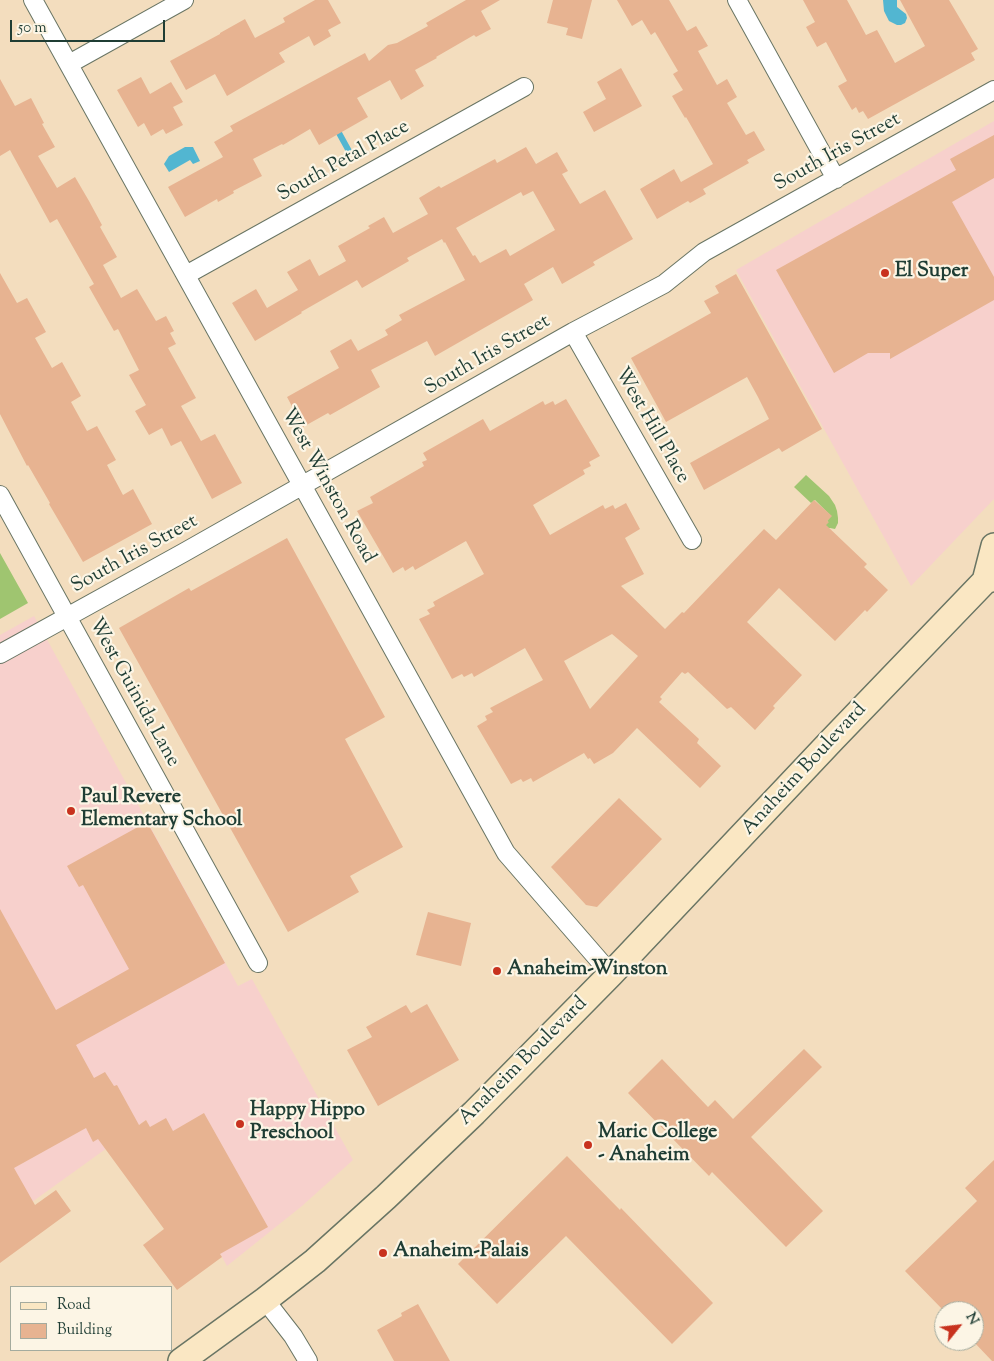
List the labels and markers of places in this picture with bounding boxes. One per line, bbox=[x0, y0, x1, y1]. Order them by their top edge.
place label: El Super bbox=[895, 261, 968, 285]
marker: El Super bbox=[879, 267, 891, 279]
place label: Paul Revere Elementary School bbox=[81, 787, 242, 834]
marker: Paul Revere Elementary School bbox=[65, 805, 77, 817]
place label: Anaheim-Winston bbox=[507, 959, 668, 983]
marker: Anaheim-Winston bbox=[491, 965, 503, 977]
place label: Happy Hippo Preschool bbox=[250, 1100, 365, 1147]
marker: Happy Hippo Preschool bbox=[234, 1118, 246, 1130]
place label: Maric College - Anaheim bbox=[598, 1122, 717, 1169]
marker: Maric College - Anaheim bbox=[582, 1139, 594, 1151]
place label: Anaheim-Palais bbox=[393, 1241, 529, 1265]
marker: Anaheim-Palais bbox=[377, 1247, 389, 1259]

